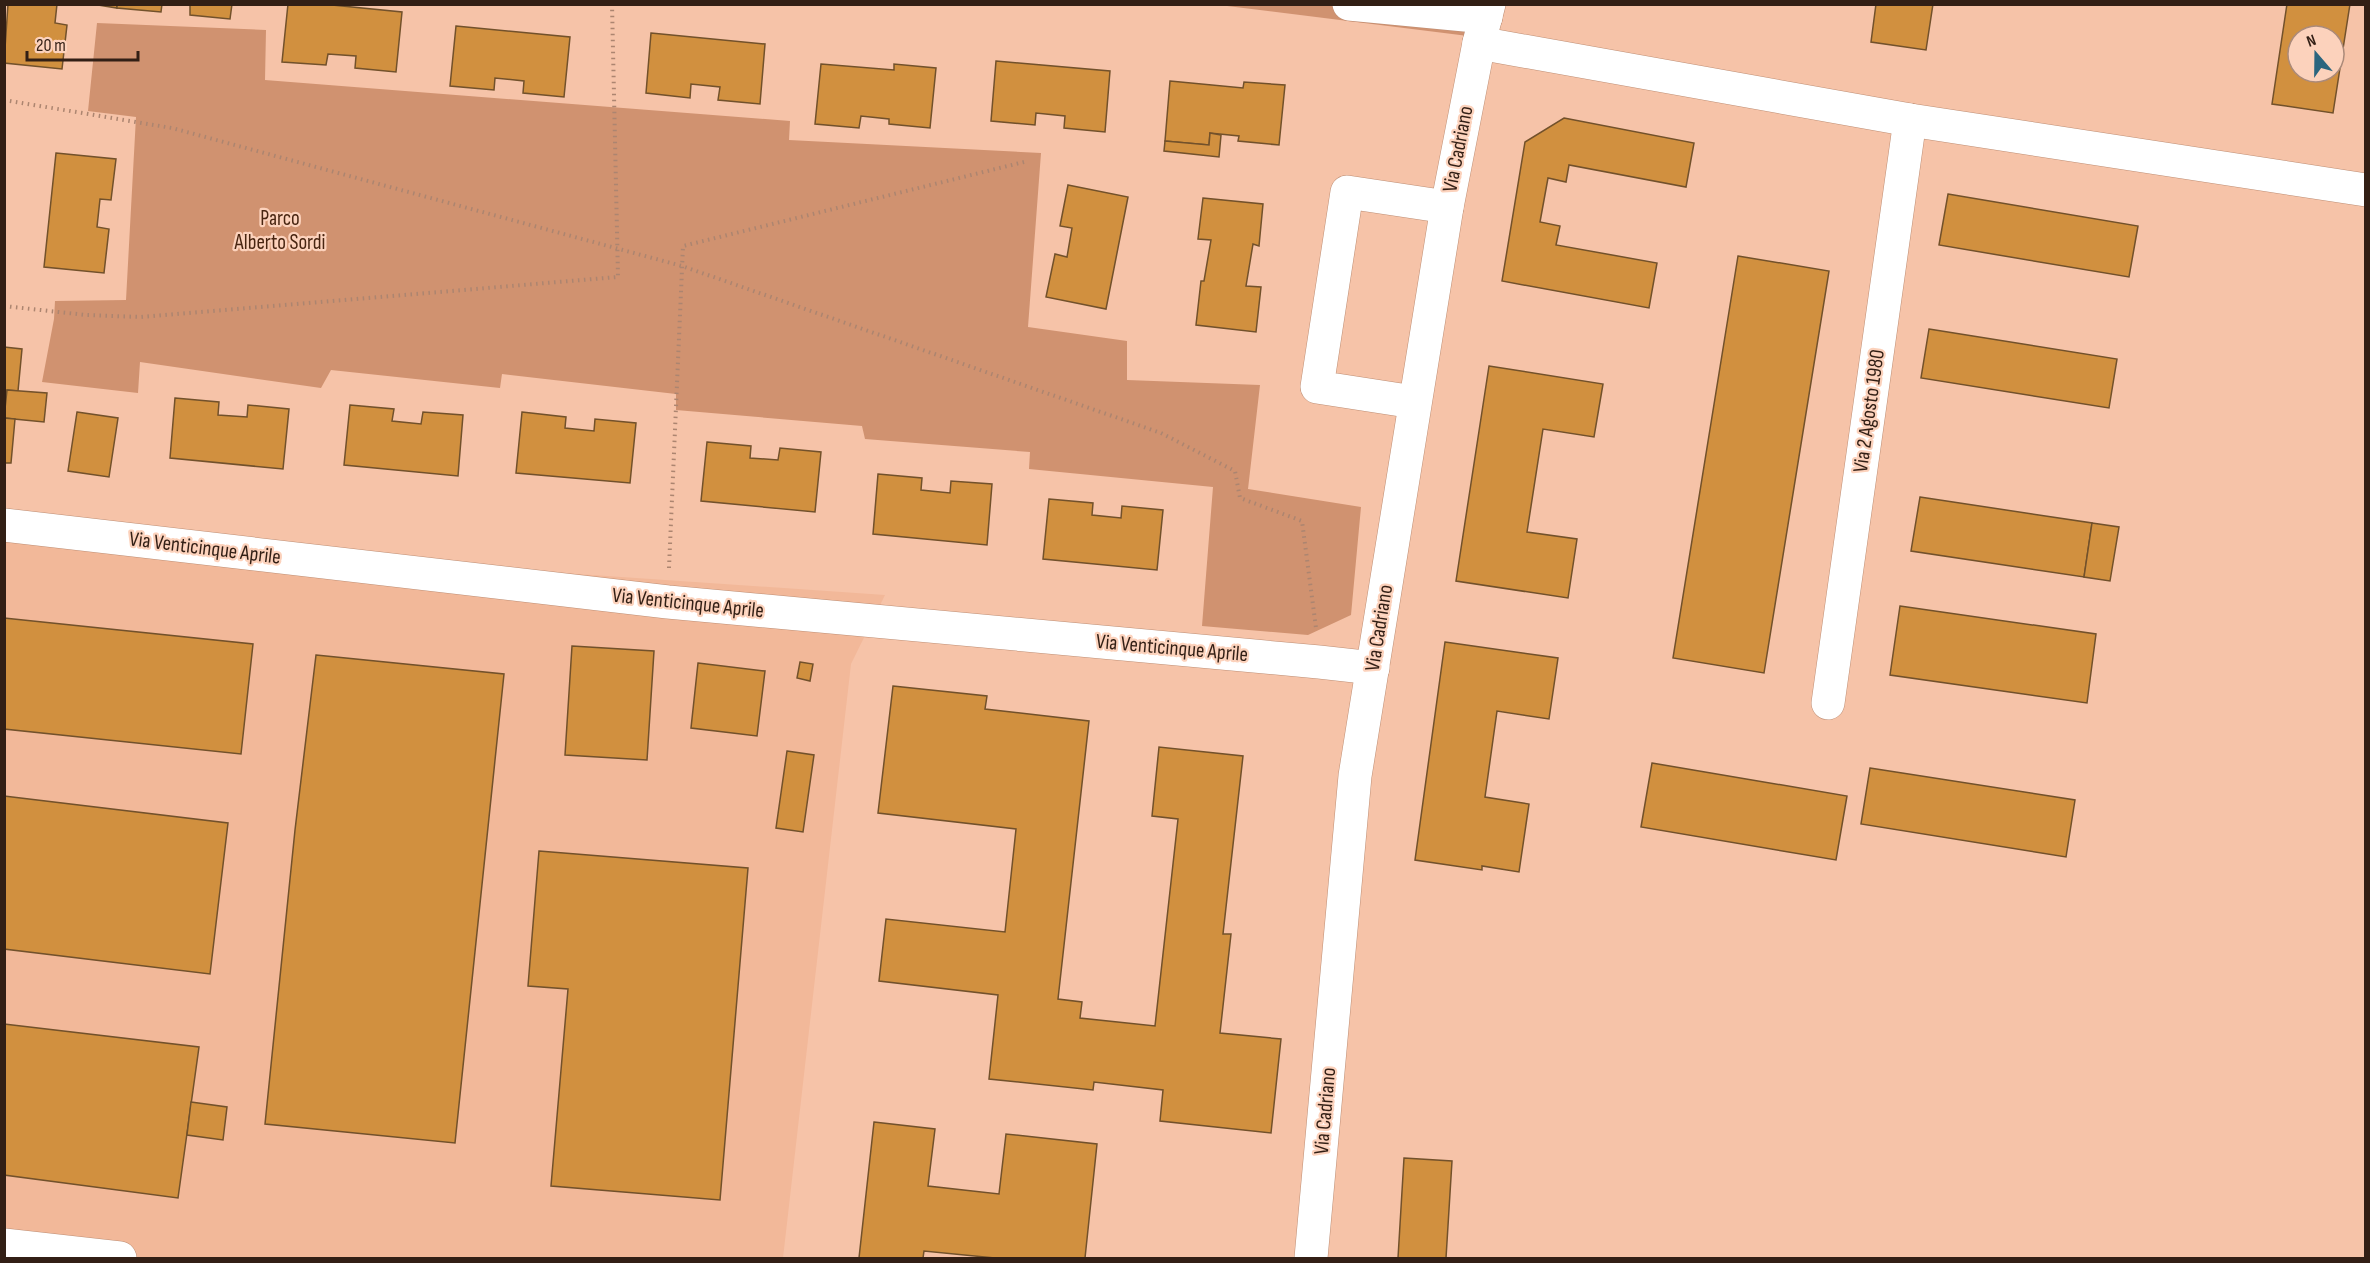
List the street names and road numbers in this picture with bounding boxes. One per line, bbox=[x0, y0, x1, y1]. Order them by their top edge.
street label: Via Cadriano bbox=[1437, 104, 1479, 194]
street label: Via 2 Agosto 1980 bbox=[1848, 348, 1890, 474]
street label: Via Venticinque Aprile bbox=[128, 526, 282, 570]
street label: Via Venticinque Aprile bbox=[611, 583, 765, 623]
street label: Via Cadriano bbox=[1360, 583, 1398, 673]
street label: Via Venticinque Aprile bbox=[1095, 629, 1249, 667]
street label: Via Cadriano bbox=[1309, 1066, 1341, 1156]

